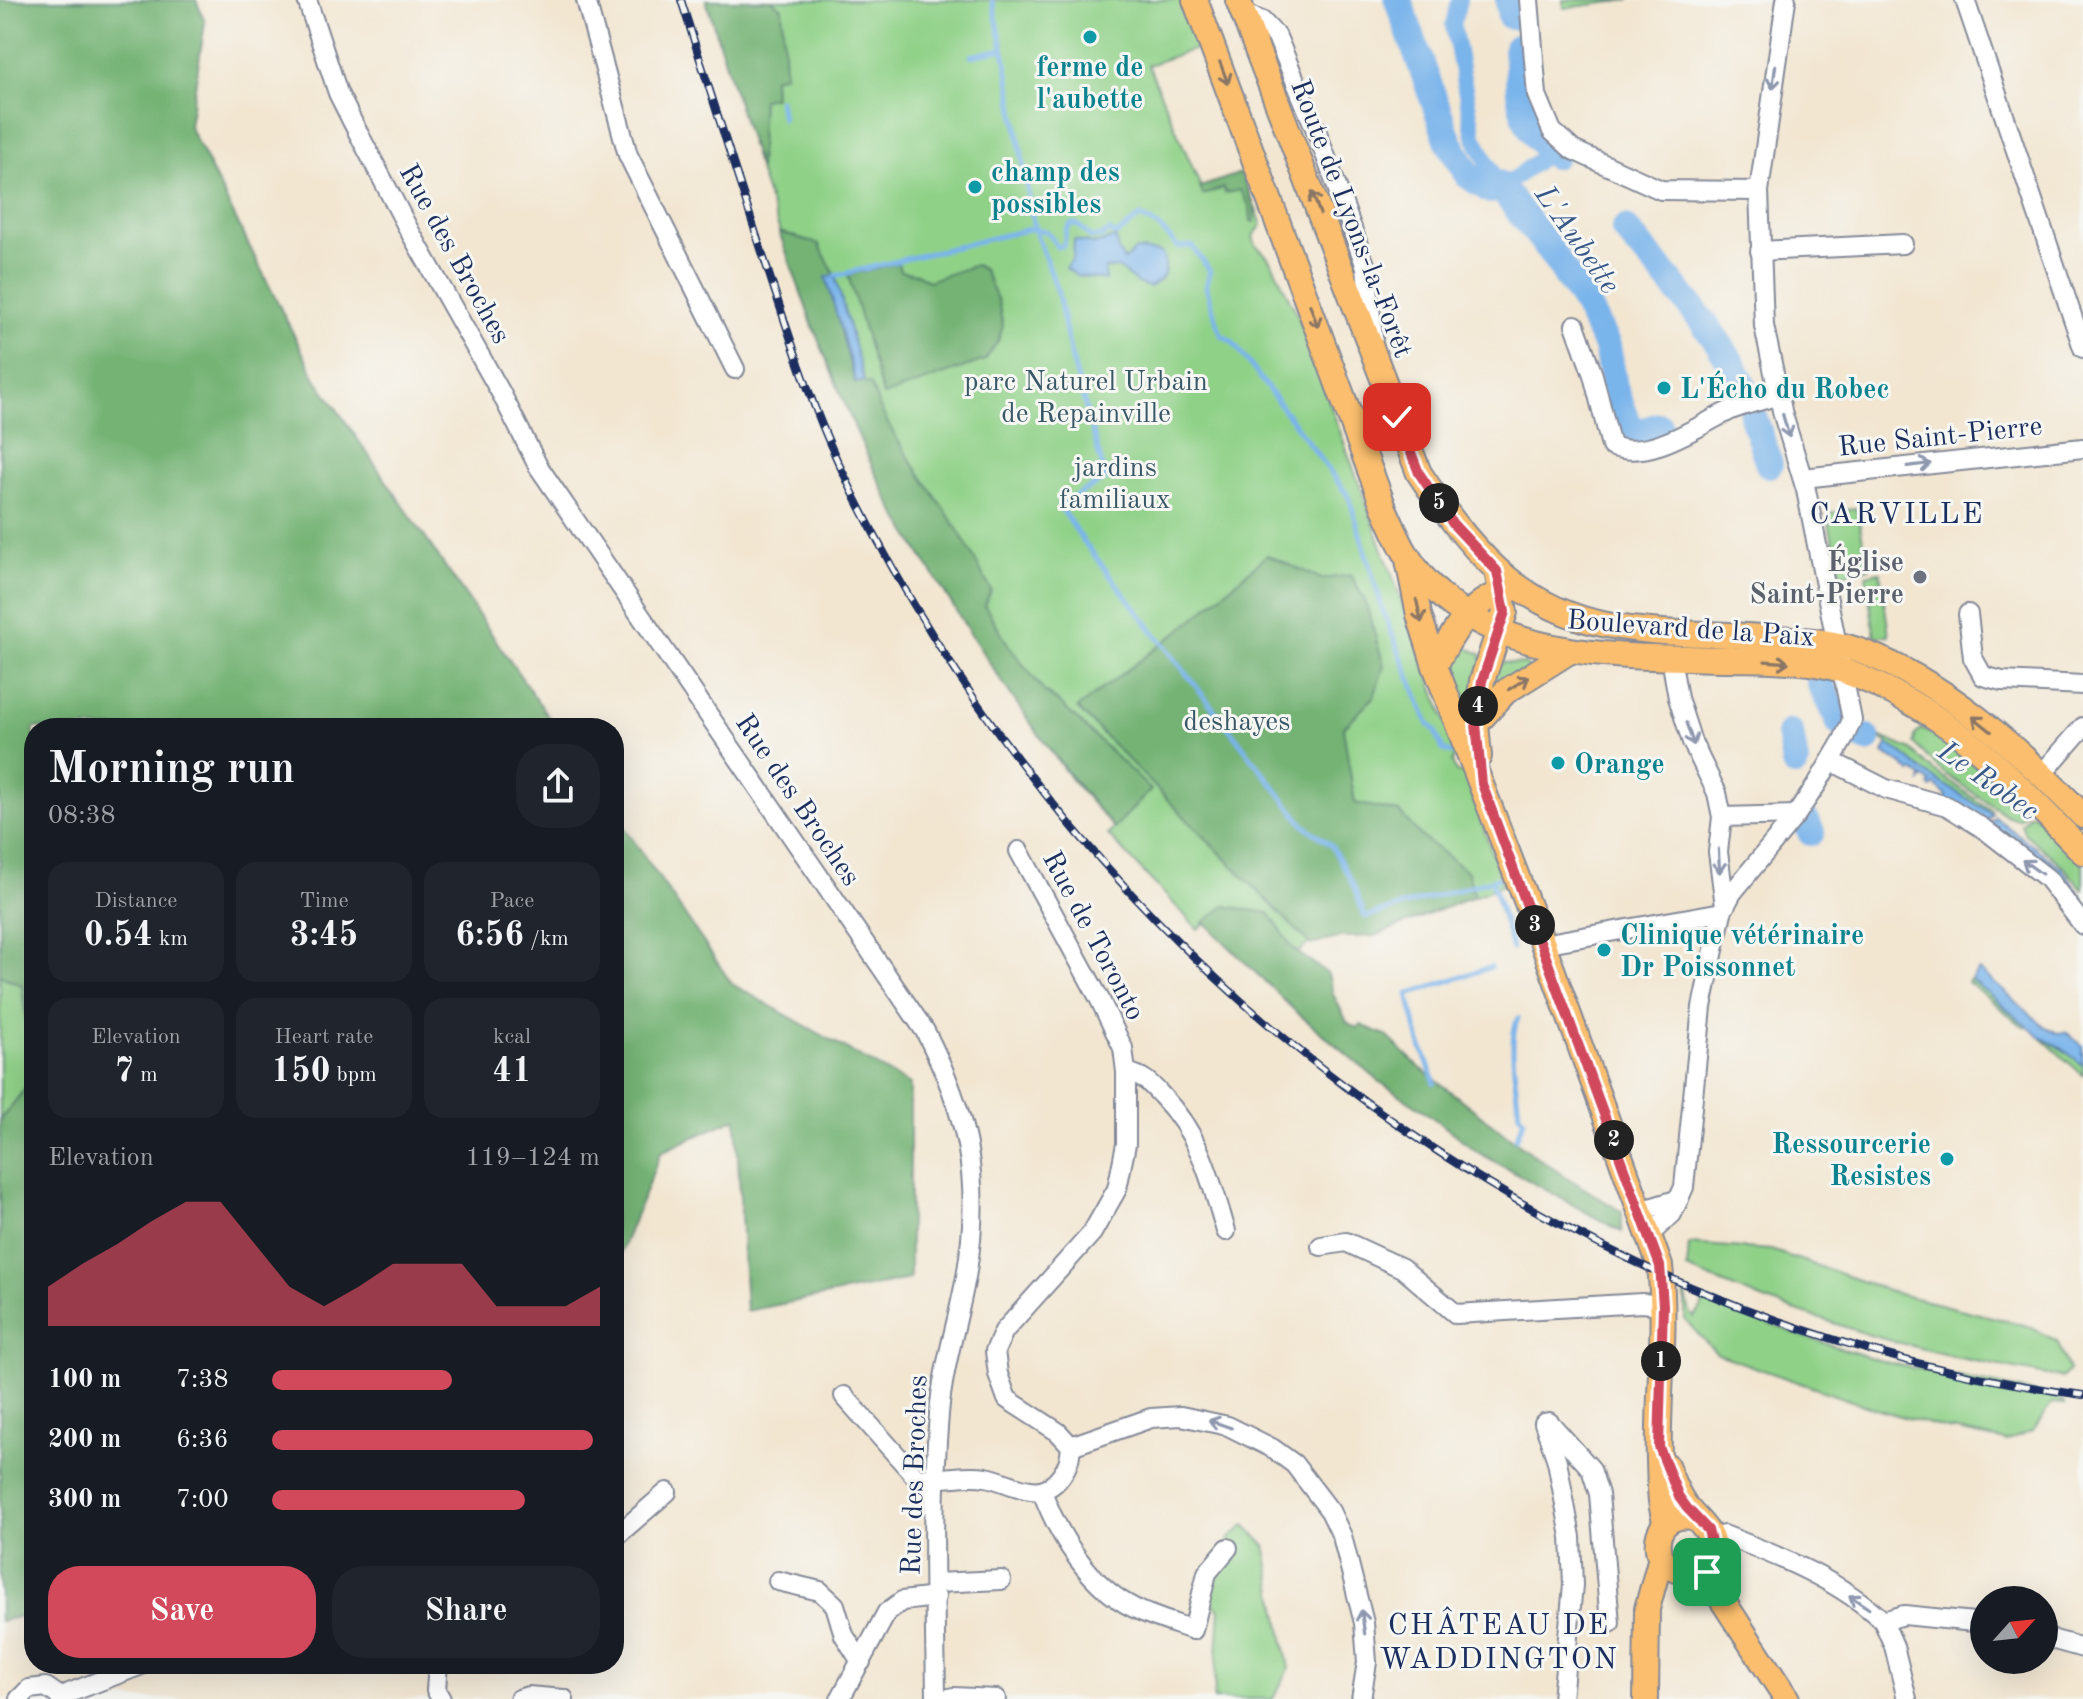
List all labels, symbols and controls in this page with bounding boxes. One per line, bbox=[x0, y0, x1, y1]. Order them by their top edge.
marker: ferme de l'aubette bbox=[1081, 28, 1099, 46]
place label: ferme de l'aubette bbox=[1037, 55, 1143, 115]
one-way arrow bbox=[1217, 60, 1232, 85]
one-way arrow bbox=[1767, 63, 1782, 90]
street label: Route de Lyons-la-Forêt bbox=[1284, 76, 1416, 362]
street label: Rue des Broches bbox=[393, 160, 514, 349]
place label: champ des possibles bbox=[991, 160, 1120, 220]
marker: champ des possibles bbox=[966, 178, 984, 196]
water label: L'Aubette bbox=[1528, 180, 1624, 300]
one-way arrow bbox=[1307, 191, 1322, 216]
one-way arrow bbox=[1308, 304, 1322, 328]
park label: parc Naturel Urbain de Repainville bbox=[964, 369, 1208, 429]
place label: L'Écho du Robec bbox=[1680, 370, 1890, 405]
marker: L'Écho du Robec bbox=[1655, 379, 1673, 397]
pin bbox=[1363, 383, 1431, 451]
icon: check bbox=[1375, 395, 1419, 439]
one-way arrow bbox=[1779, 413, 1794, 439]
street label: Rue Saint-Pierre bbox=[1837, 413, 2044, 463]
park label: jardins familiaux bbox=[1059, 455, 1171, 515]
one-way arrow bbox=[1905, 457, 1932, 472]
pin: 5 bbox=[1419, 483, 1459, 523]
text: 5 bbox=[1433, 492, 1445, 514]
district label: CARVILLE bbox=[1810, 500, 1984, 530]
place label: Église Saint-Pierre bbox=[1749, 543, 1904, 610]
marker: Église Saint-Pierre bbox=[1911, 568, 1929, 586]
one-way arrow bbox=[1412, 597, 1427, 623]
street label: Boulevard de la Paix bbox=[1566, 607, 1816, 653]
one-way arrow bbox=[1763, 655, 1790, 670]
one-way arrow bbox=[1507, 675, 1530, 691]
pin: 4 bbox=[1458, 686, 1498, 726]
text: 4 bbox=[1472, 695, 1484, 717]
park label: deshayes bbox=[1184, 709, 1290, 737]
street label: Rue des Broches bbox=[729, 710, 864, 892]
one-way arrow bbox=[1972, 715, 1993, 733]
one-way arrow bbox=[1683, 721, 1698, 746]
water label: Le Robec bbox=[1931, 736, 2044, 827]
button: share bbox=[516, 744, 600, 828]
text: Morning run bbox=[48, 748, 295, 792]
place label: Orange bbox=[1574, 752, 1665, 780]
marker: Orange bbox=[1549, 754, 1567, 772]
text: 08:38 bbox=[48, 803, 116, 829]
street label: Rue de Toronto bbox=[1036, 847, 1149, 1026]
one-way arrow bbox=[1712, 847, 1727, 874]
one-way arrow bbox=[2021, 859, 2043, 876]
text: Distance bbox=[95, 890, 177, 912]
text: Time bbox=[299, 890, 349, 912]
text: Pace bbox=[490, 890, 534, 912]
pin: 3 bbox=[1515, 905, 1555, 945]
text: 3 bbox=[1529, 914, 1541, 936]
text: 0.54 bbox=[84, 919, 153, 953]
text: 3:45 bbox=[290, 919, 358, 953]
text: 6:56 bbox=[455, 919, 524, 953]
place label: Clinique vétérinaire Dr Poissonnet bbox=[1620, 923, 1864, 983]
text: km bbox=[153, 928, 188, 950]
text: /km bbox=[524, 928, 569, 950]
marker: Clinique vétérinaire Dr Poissonnet bbox=[1595, 941, 1613, 959]
text: Elevation bbox=[91, 1026, 181, 1048]
text: Heart rate bbox=[275, 1026, 373, 1048]
text: kcal bbox=[493, 1026, 531, 1048]
text: 7 bbox=[114, 1055, 134, 1089]
text: 150 bbox=[271, 1055, 330, 1089]
text: 41 bbox=[492, 1055, 532, 1089]
text: m bbox=[134, 1064, 158, 1086]
text: bpm bbox=[330, 1064, 377, 1086]
pin: 2 bbox=[1594, 1120, 1634, 1160]
text: 2 bbox=[1608, 1129, 1620, 1151]
place label: Ressourcerie Resistes bbox=[1772, 1132, 1931, 1192]
text: Elevation bbox=[48, 1145, 154, 1171]
text: 119–124 m bbox=[465, 1145, 600, 1171]
marker: Ressourcerie Resistes bbox=[1938, 1150, 1956, 1168]
pin: 1 bbox=[1641, 1341, 1681, 1381]
text: 1 bbox=[1655, 1350, 1667, 1372]
text: 100 m bbox=[48, 1367, 121, 1393]
text: 7:38 bbox=[176, 1367, 229, 1393]
street label: Rue des Broches bbox=[899, 1374, 933, 1576]
one-way arrow bbox=[1207, 1416, 1232, 1431]
text: 200 m bbox=[48, 1427, 121, 1453]
text: 6:36 bbox=[176, 1427, 229, 1453]
text: 300 m bbox=[48, 1487, 121, 1513]
text: 7:00 bbox=[176, 1487, 229, 1513]
pin bbox=[1673, 1538, 1741, 1606]
icon: arrive bbox=[1685, 1550, 1729, 1594]
button: Save bbox=[48, 1566, 316, 1658]
button: Share bbox=[332, 1566, 600, 1658]
north arrow bbox=[1970, 1586, 2058, 1674]
map controls bbox=[1970, 1586, 2058, 1674]
one-way arrow bbox=[1848, 1593, 1870, 1610]
district label: CHÂTEAU DE WADDINGTON bbox=[1379, 1606, 1619, 1675]
one-way arrow bbox=[1355, 1610, 1370, 1635]

